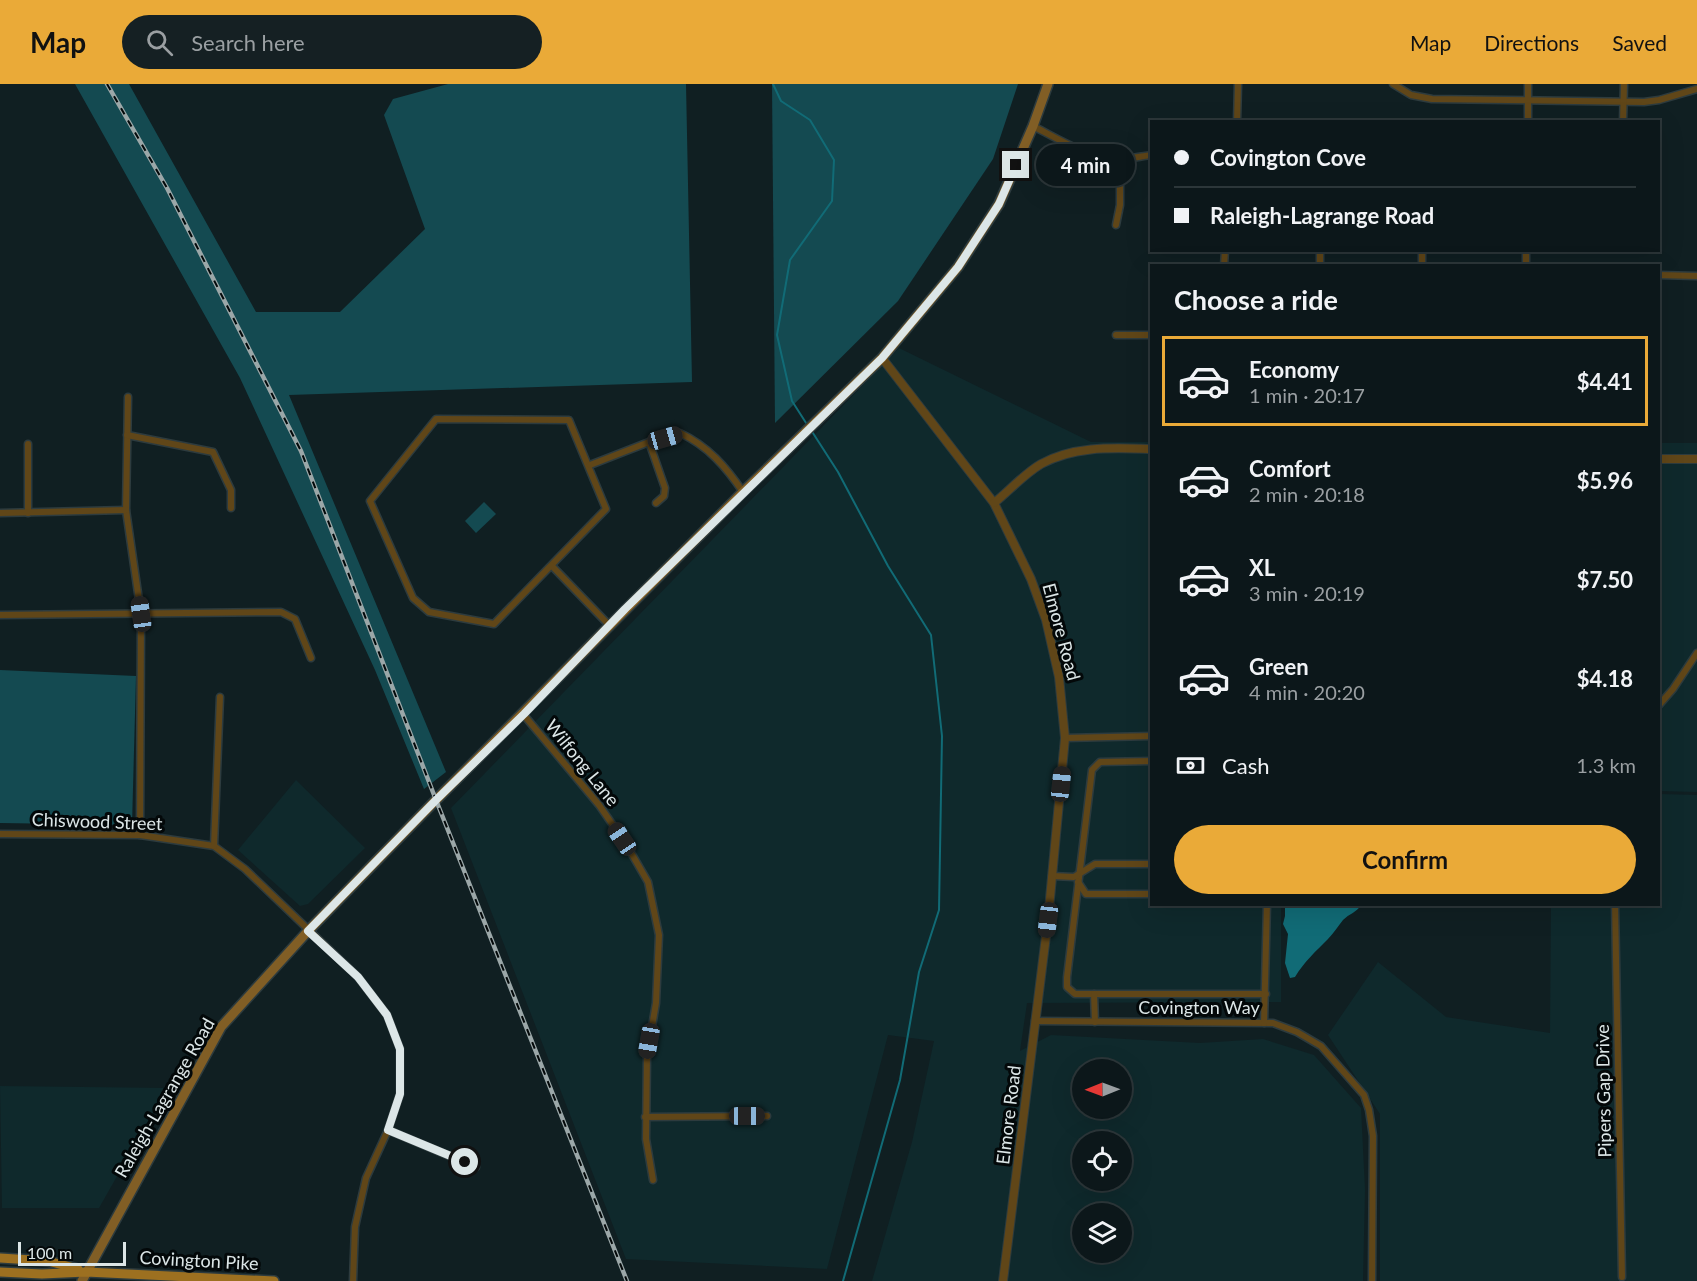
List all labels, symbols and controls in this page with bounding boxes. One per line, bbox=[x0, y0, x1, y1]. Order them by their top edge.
search box bbox=[122, 15, 542, 69]
text: Map bbox=[30, 25, 86, 59]
icon: search bbox=[143, 26, 176, 59]
text: Search here bbox=[191, 29, 305, 56]
text: Map bbox=[1410, 30, 1451, 55]
text: Directions bbox=[1484, 30, 1579, 55]
text: Saved bbox=[1612, 30, 1667, 55]
callout: 4 min bbox=[1037, 144, 1136, 186]
text: Covington Cove bbox=[1210, 144, 1366, 171]
route end bbox=[1002, 151, 1029, 178]
text: 4 min bbox=[1061, 153, 1110, 177]
text: Raleigh-Lagrange Road bbox=[1210, 202, 1434, 229]
text: Choose a ride bbox=[1174, 283, 1338, 316]
icon: car bbox=[1177, 354, 1231, 408]
text: Economy bbox=[1249, 356, 1339, 383]
text: $4.41 bbox=[1577, 368, 1633, 395]
text: 1 min · 20:17 bbox=[1249, 383, 1365, 407]
car bbox=[645, 424, 685, 452]
icon: car bbox=[1177, 453, 1231, 507]
text: Comfort bbox=[1249, 455, 1331, 482]
text: $5.96 bbox=[1577, 467, 1633, 494]
text: 2 min · 20:18 bbox=[1249, 482, 1365, 506]
icon: car bbox=[1177, 552, 1231, 606]
text: XL bbox=[1249, 554, 1275, 581]
text: $7.50 bbox=[1577, 566, 1633, 593]
street label: Elmore Road bbox=[1038, 581, 1086, 683]
text: 3 min · 20:19 bbox=[1249, 581, 1365, 605]
car bbox=[130, 595, 152, 633]
icon: car bbox=[1177, 651, 1231, 705]
text: Green bbox=[1249, 653, 1309, 680]
text: $4.18 bbox=[1577, 665, 1633, 692]
text: 4 min · 20:20 bbox=[1249, 680, 1365, 704]
street label: Wilfong Lane bbox=[541, 715, 624, 810]
icon: cash bbox=[1174, 749, 1207, 782]
text: Cash bbox=[1222, 752, 1269, 779]
text: 1.3 km bbox=[1576, 753, 1636, 777]
car bbox=[1050, 765, 1072, 803]
street label: Chiswood Street bbox=[31, 808, 163, 834]
car bbox=[604, 819, 640, 859]
button: Confirm bbox=[1174, 825, 1636, 894]
car bbox=[1037, 901, 1059, 939]
street label: Covington Way bbox=[1138, 996, 1260, 1018]
street label: Raleigh-Lagrange Road bbox=[109, 1014, 219, 1181]
car bbox=[637, 1022, 661, 1060]
street label: Pipers Gap Drive bbox=[1591, 1024, 1615, 1158]
north arrow bbox=[1072, 1059, 1132, 1119]
map controls bbox=[1072, 1059, 1132, 1263]
street label: Elmore Road bbox=[991, 1064, 1025, 1166]
car bbox=[729, 1107, 765, 1125]
button: locate bbox=[1072, 1131, 1132, 1191]
route start bbox=[451, 1148, 478, 1175]
button: layers bbox=[1072, 1203, 1132, 1263]
scale bar bbox=[18, 1239, 126, 1266]
text: 100 m bbox=[27, 1243, 72, 1262]
street label: Covington Pike bbox=[139, 1246, 259, 1274]

